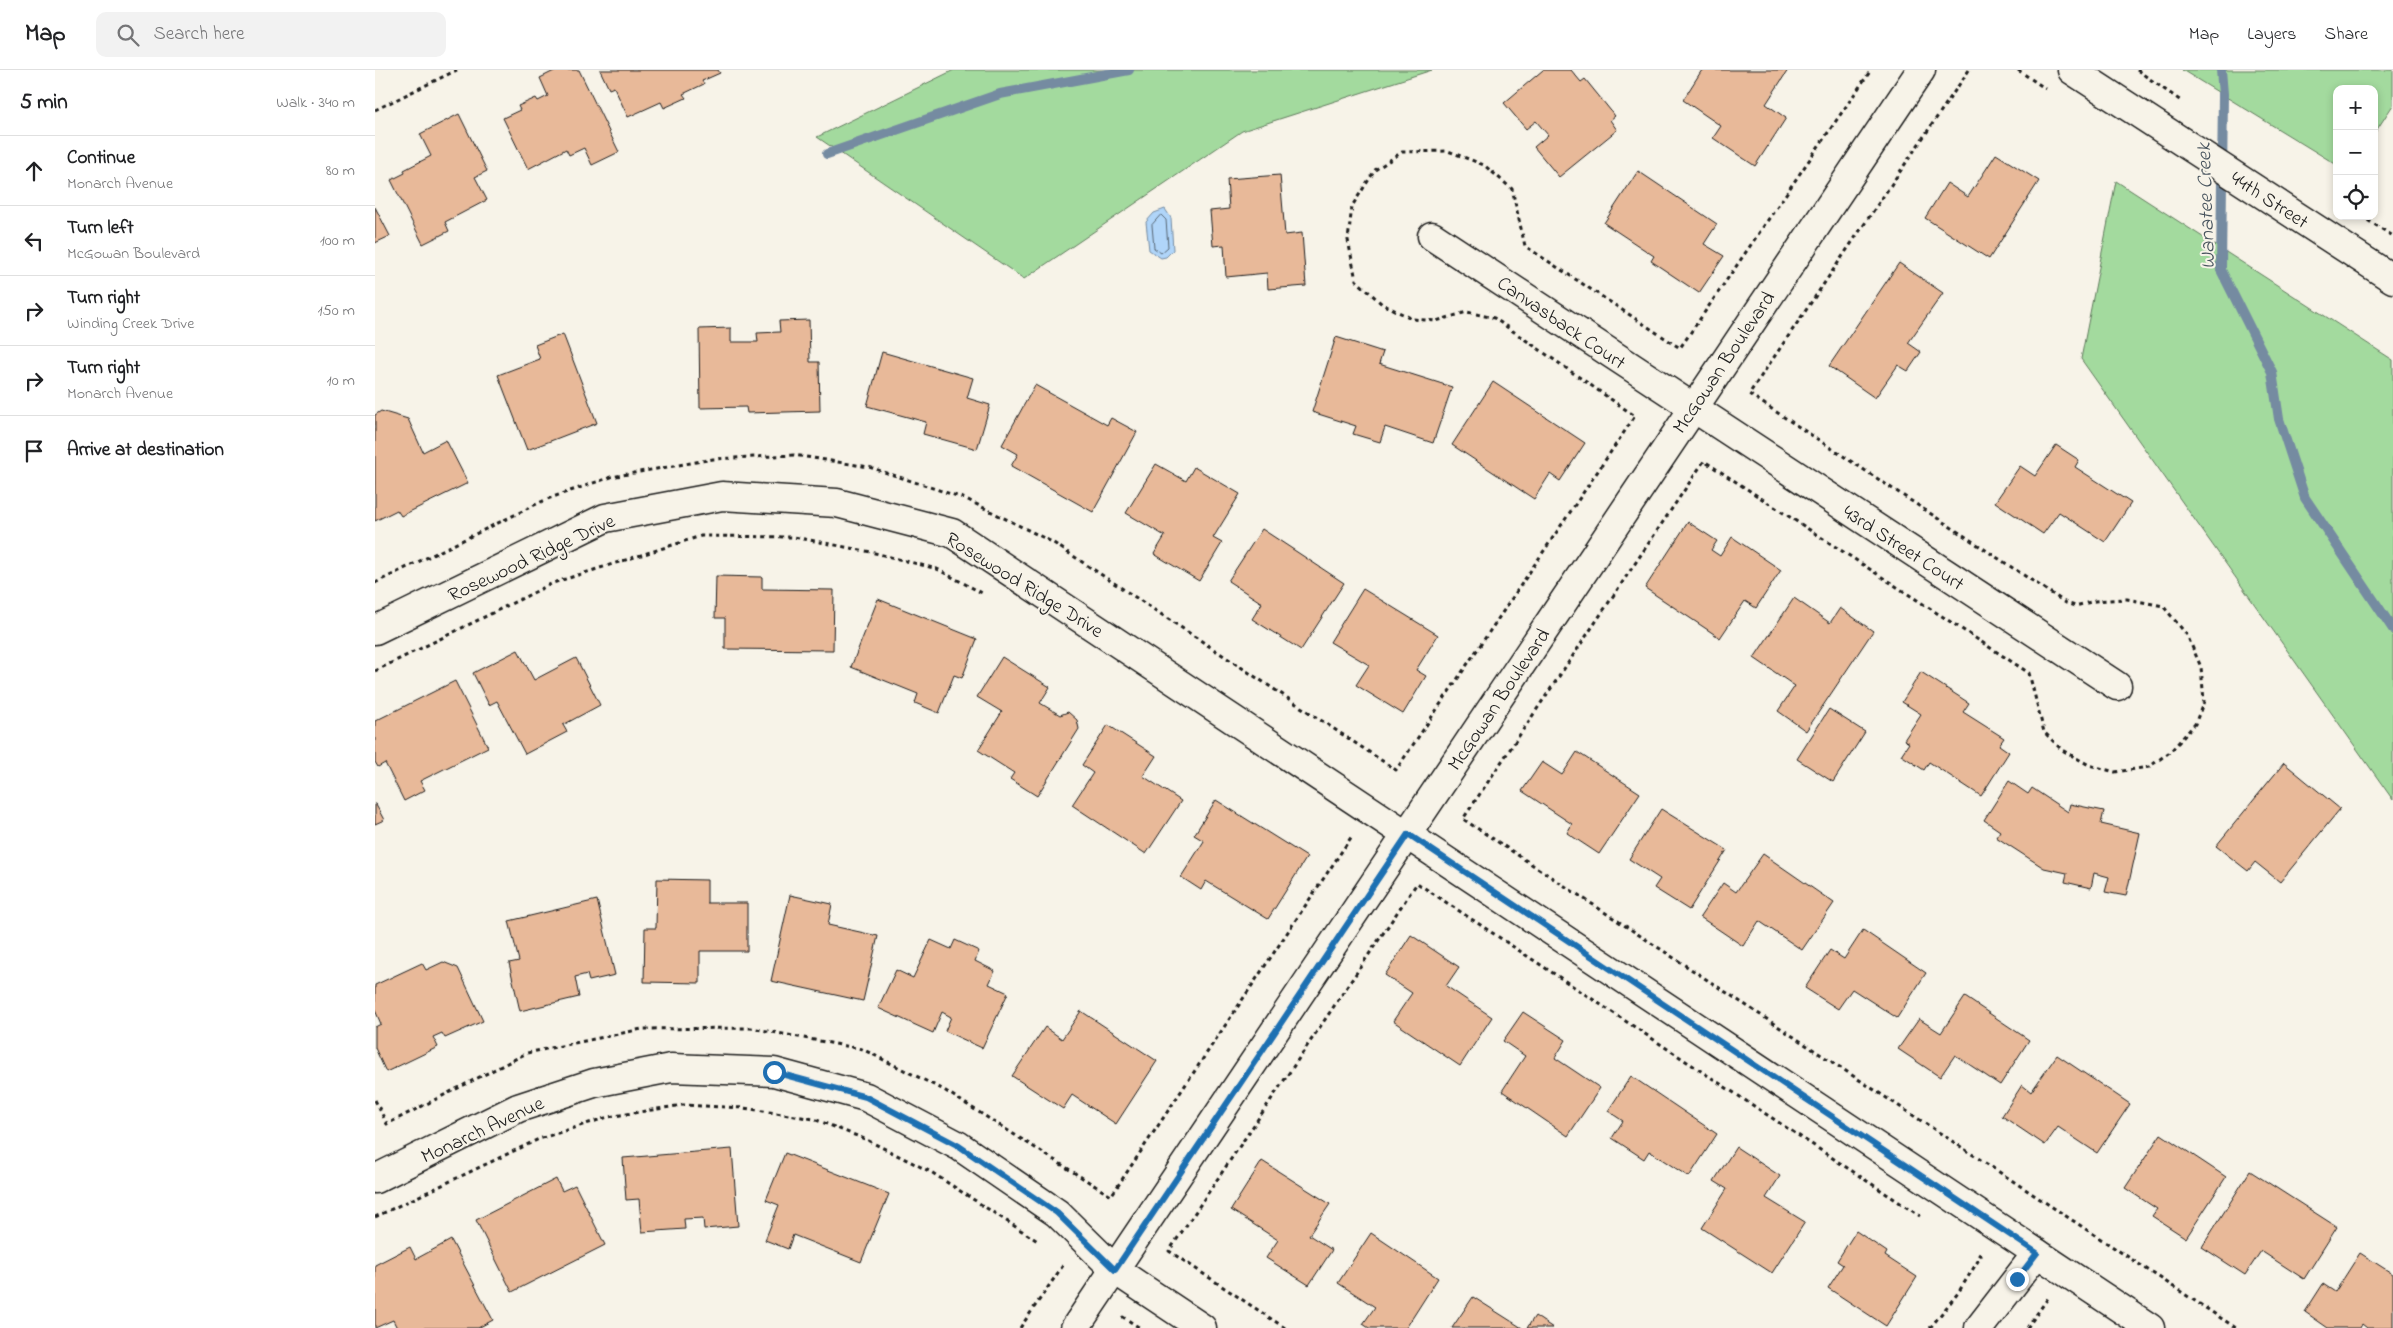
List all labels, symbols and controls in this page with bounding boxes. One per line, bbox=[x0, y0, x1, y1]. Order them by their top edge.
search box bbox=[96, 12, 446, 57]
text: Map bbox=[25, 17, 66, 52]
icon: search bbox=[114, 21, 142, 49]
text: Search here bbox=[154, 21, 245, 48]
text: Map bbox=[2189, 22, 2219, 48]
text: Layers bbox=[2247, 22, 2297, 48]
text: Share bbox=[2325, 22, 2368, 48]
map controls bbox=[2333, 85, 2378, 220]
button: + bbox=[2333, 85, 2378, 130]
text: 5 min bbox=[20, 88, 68, 118]
text: Walk · 340 m bbox=[276, 91, 355, 115]
button: − bbox=[2333, 130, 2378, 175]
water label: Wanatee Creek bbox=[2190, 141, 2224, 270]
text: Continue bbox=[67, 145, 135, 172]
icon: ahead bbox=[20, 157, 48, 185]
text: 80 m bbox=[326, 159, 355, 183]
street label: 44th Street bbox=[2224, 165, 2314, 237]
text: Monarch Avenue bbox=[67, 172, 173, 196]
button: locate bbox=[2333, 175, 2378, 220]
text: Turn left bbox=[67, 215, 134, 242]
icon: left bbox=[20, 227, 48, 255]
text: 100 m bbox=[320, 229, 355, 253]
text: McGowan Boulevard bbox=[67, 242, 200, 266]
street label: Canvasback Court bbox=[1490, 270, 1631, 378]
text: Turn right bbox=[67, 285, 140, 312]
street label: McGowan Boulevard bbox=[1667, 286, 1784, 440]
icon: right bbox=[20, 297, 48, 325]
text: 150 m bbox=[317, 299, 355, 323]
text: Winding Creek Drive bbox=[67, 312, 194, 336]
text: Turn right bbox=[67, 355, 140, 382]
icon: right bbox=[20, 367, 48, 395]
text: 10 m bbox=[327, 369, 355, 393]
text: Monarch Avenue bbox=[67, 382, 173, 406]
icon: arrive bbox=[20, 437, 48, 465]
text: Arrive at destination bbox=[67, 437, 224, 464]
street label: 43rd Street Court bbox=[1836, 499, 1969, 600]
street label: Rosewood Ridge Drive bbox=[444, 508, 621, 612]
street label: Rosewood Ridge Drive bbox=[939, 526, 1108, 647]
street label: McGowan Boulevard bbox=[1442, 623, 1559, 777]
route start bbox=[763, 1061, 786, 1084]
street label: Monarch Avenue bbox=[417, 1090, 549, 1172]
route end bbox=[2006, 1268, 2029, 1291]

